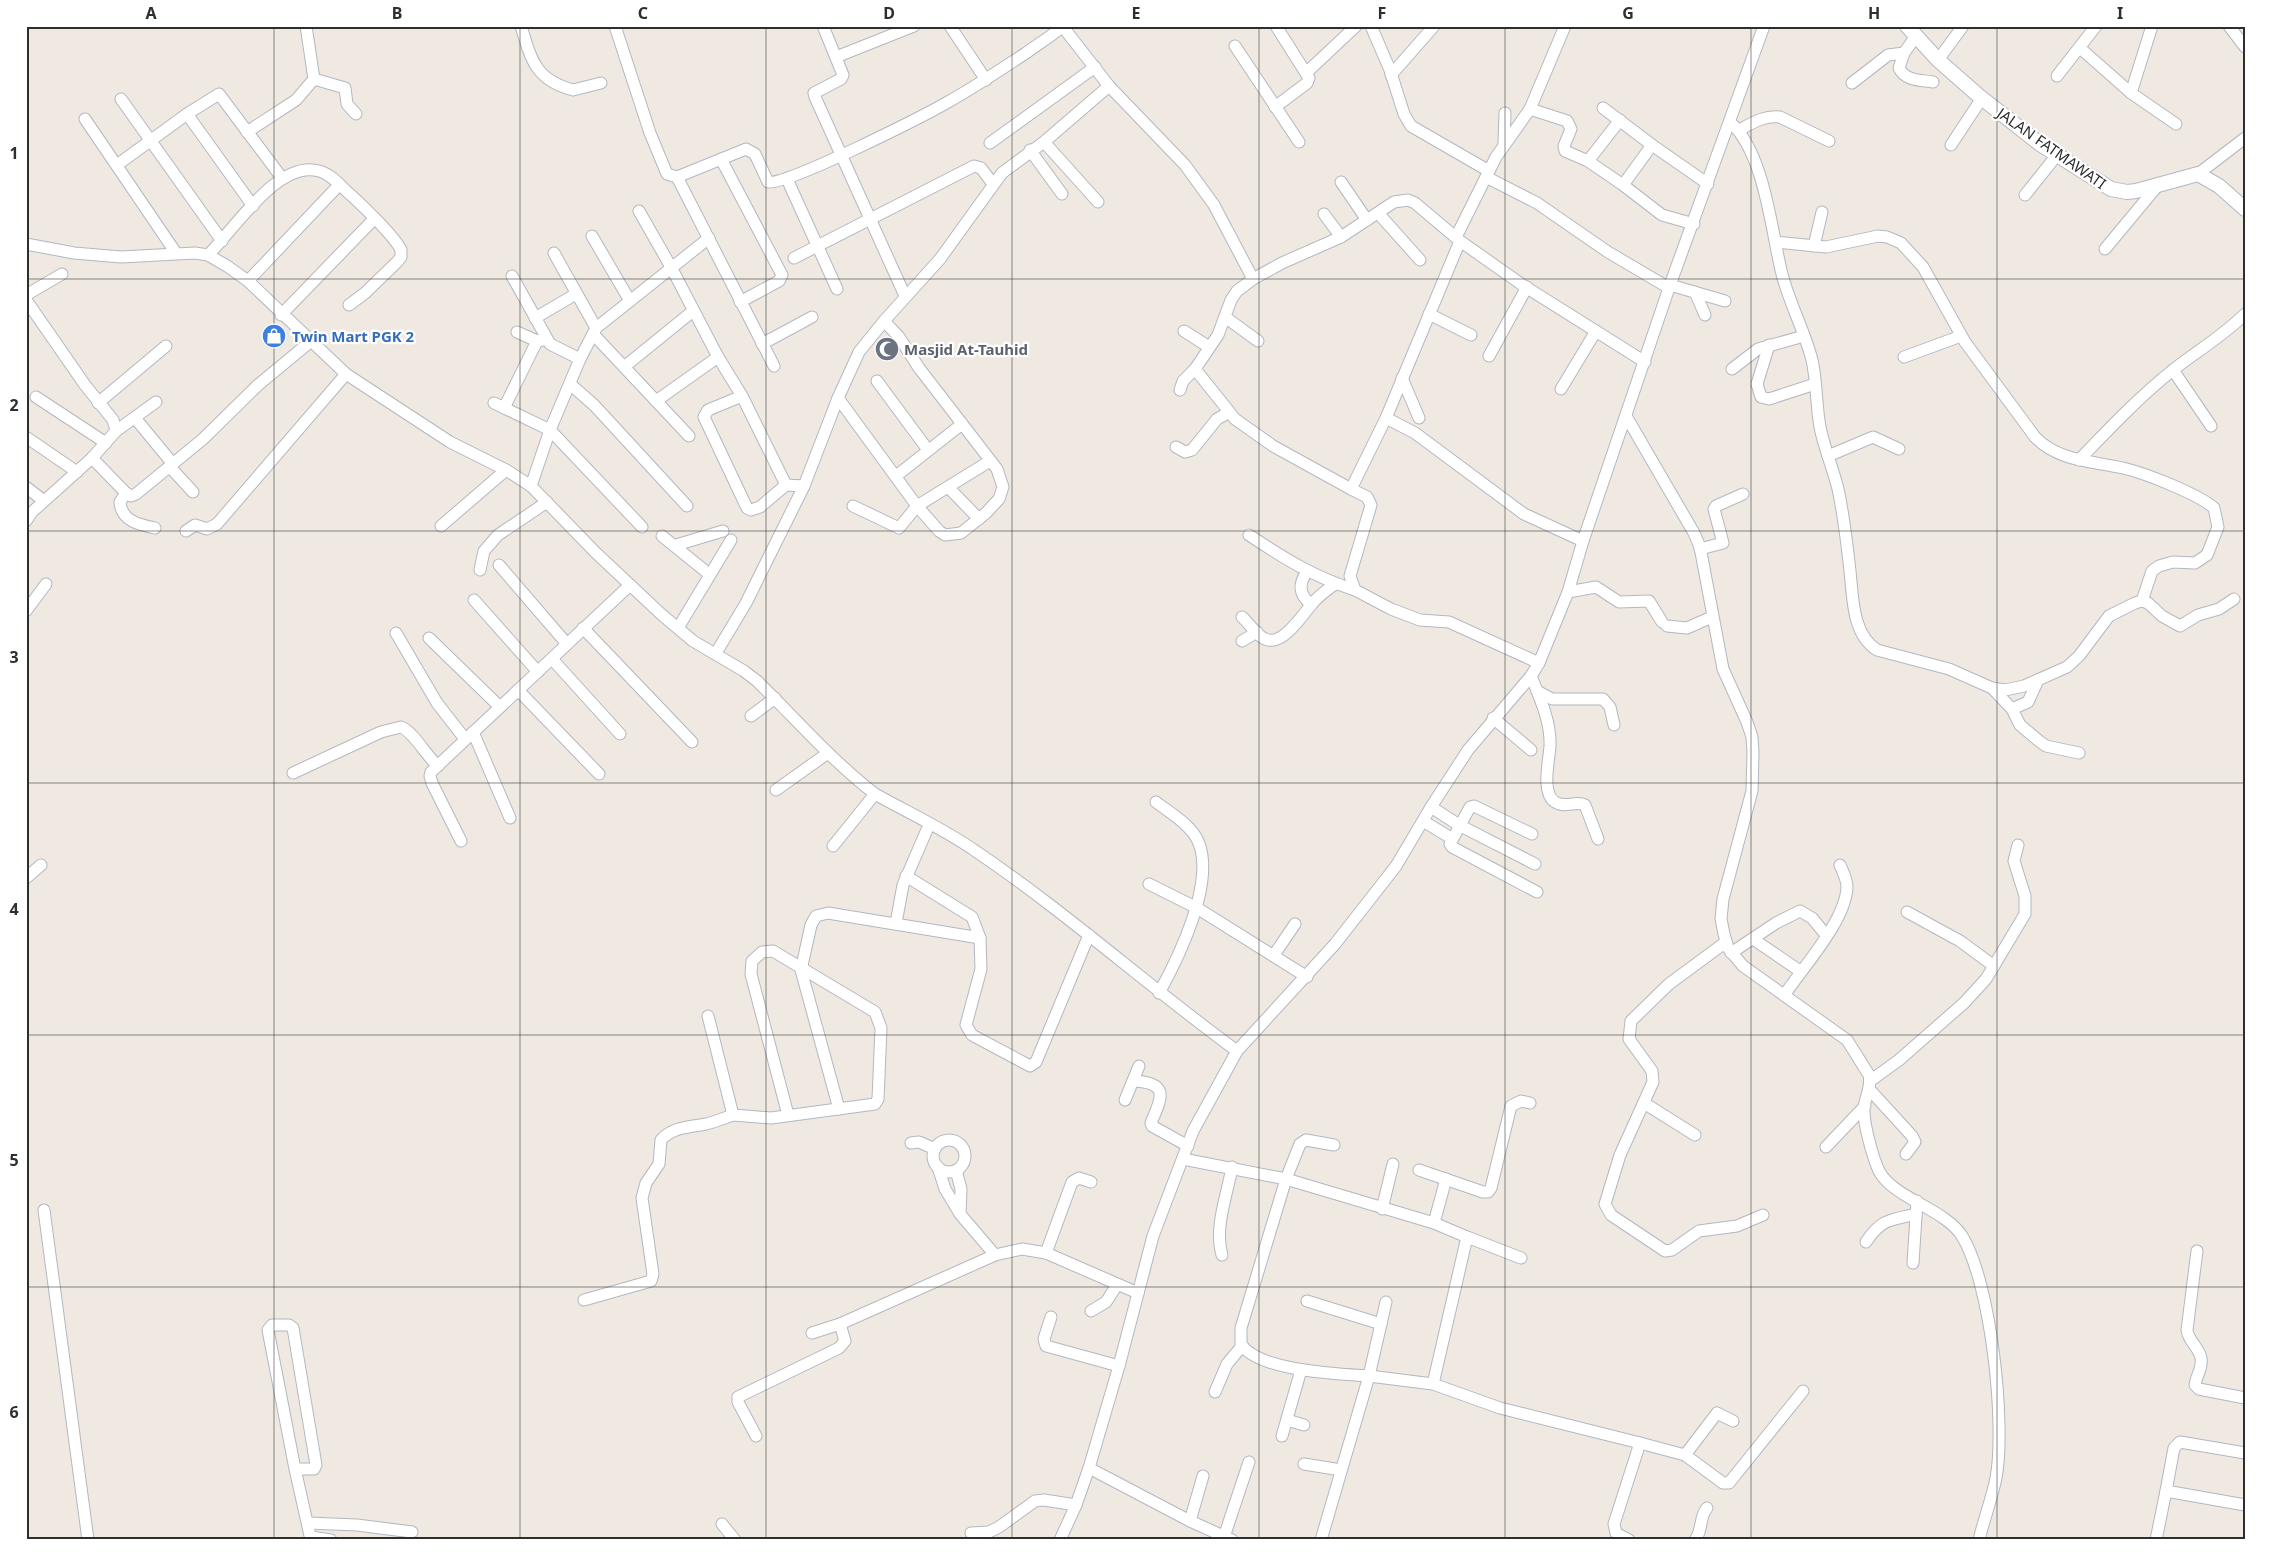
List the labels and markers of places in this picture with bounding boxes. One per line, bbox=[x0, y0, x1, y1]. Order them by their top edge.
shop icon: Twin Mart PGK 2 bbox=[261, 323, 287, 349]
place label: Twin Mart PGK 2 bbox=[292, 326, 415, 346]
mosque icon: Masjid At-Tauhid bbox=[874, 336, 900, 362]
place label: Masjid At-Tauhid bbox=[904, 339, 1028, 359]

